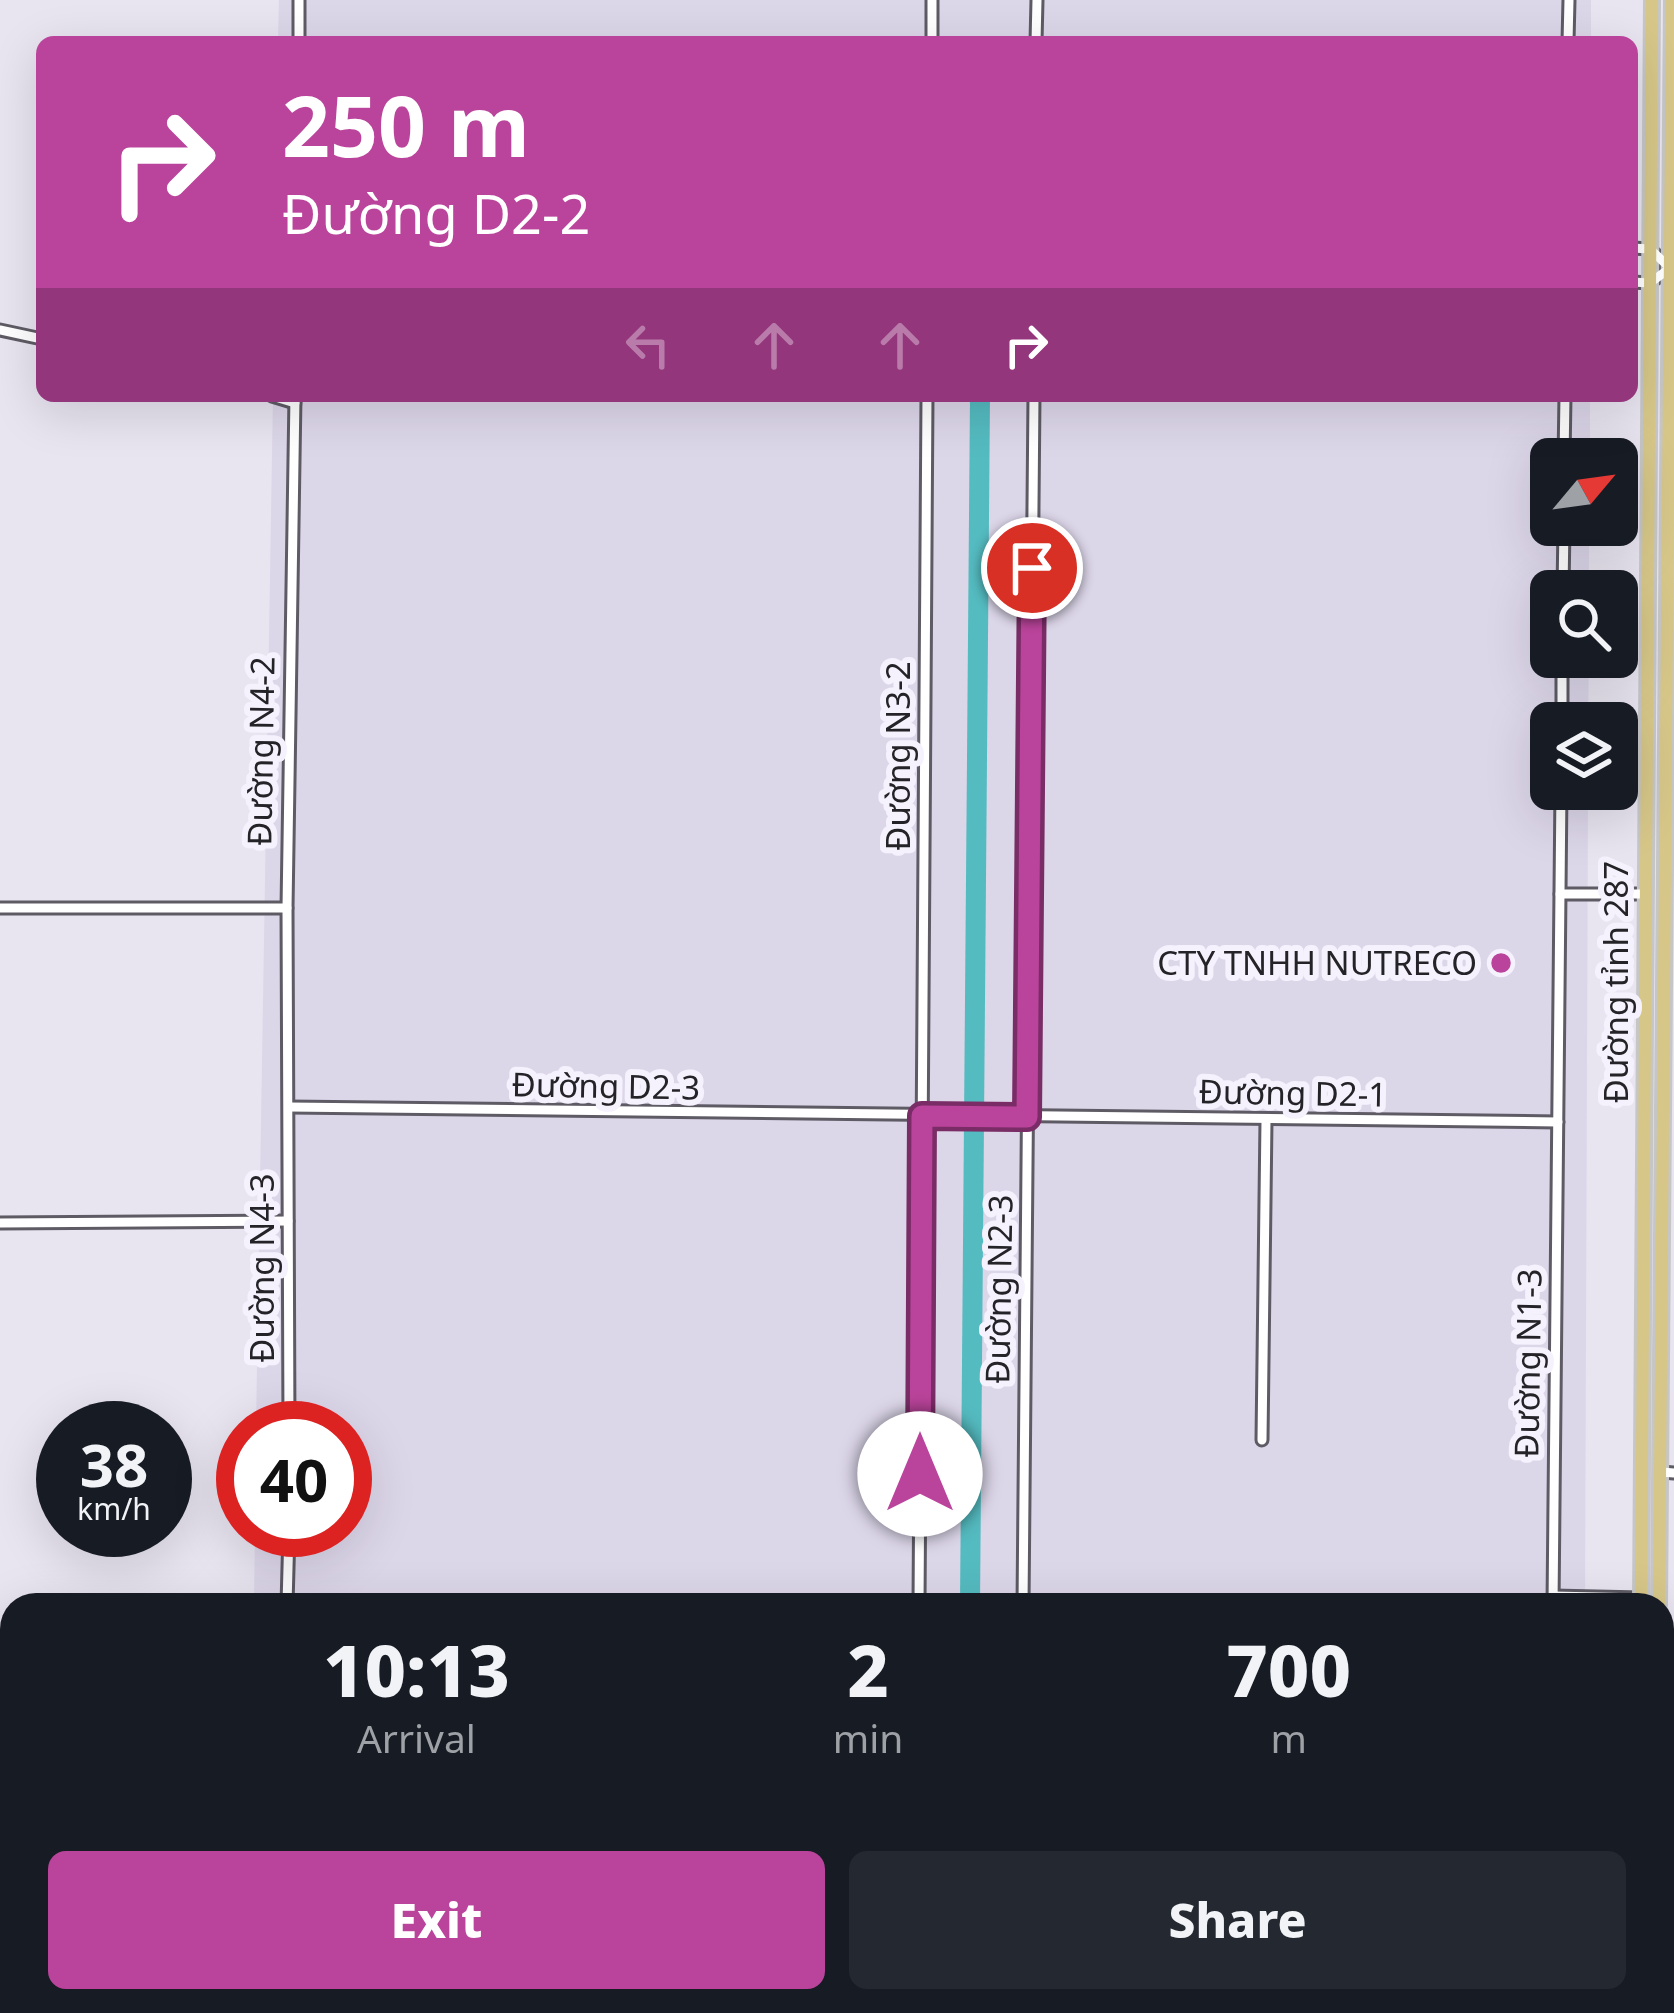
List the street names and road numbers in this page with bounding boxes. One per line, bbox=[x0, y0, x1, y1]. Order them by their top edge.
street label: Đường N4-2 bbox=[236, 656, 285, 846]
street label: Đường N3-2 bbox=[875, 661, 920, 851]
street label: Đường tỉnh 287 bbox=[1593, 861, 1638, 1103]
street label: Đường D2-3 bbox=[511, 1061, 701, 1110]
street label: Đường D2-1 bbox=[1198, 1068, 1388, 1117]
street label: Đường N4-3 bbox=[239, 1173, 284, 1363]
street label: Đường N2-3 bbox=[974, 1194, 1023, 1384]
street label: Đường N1-3 bbox=[1503, 1268, 1552, 1458]

